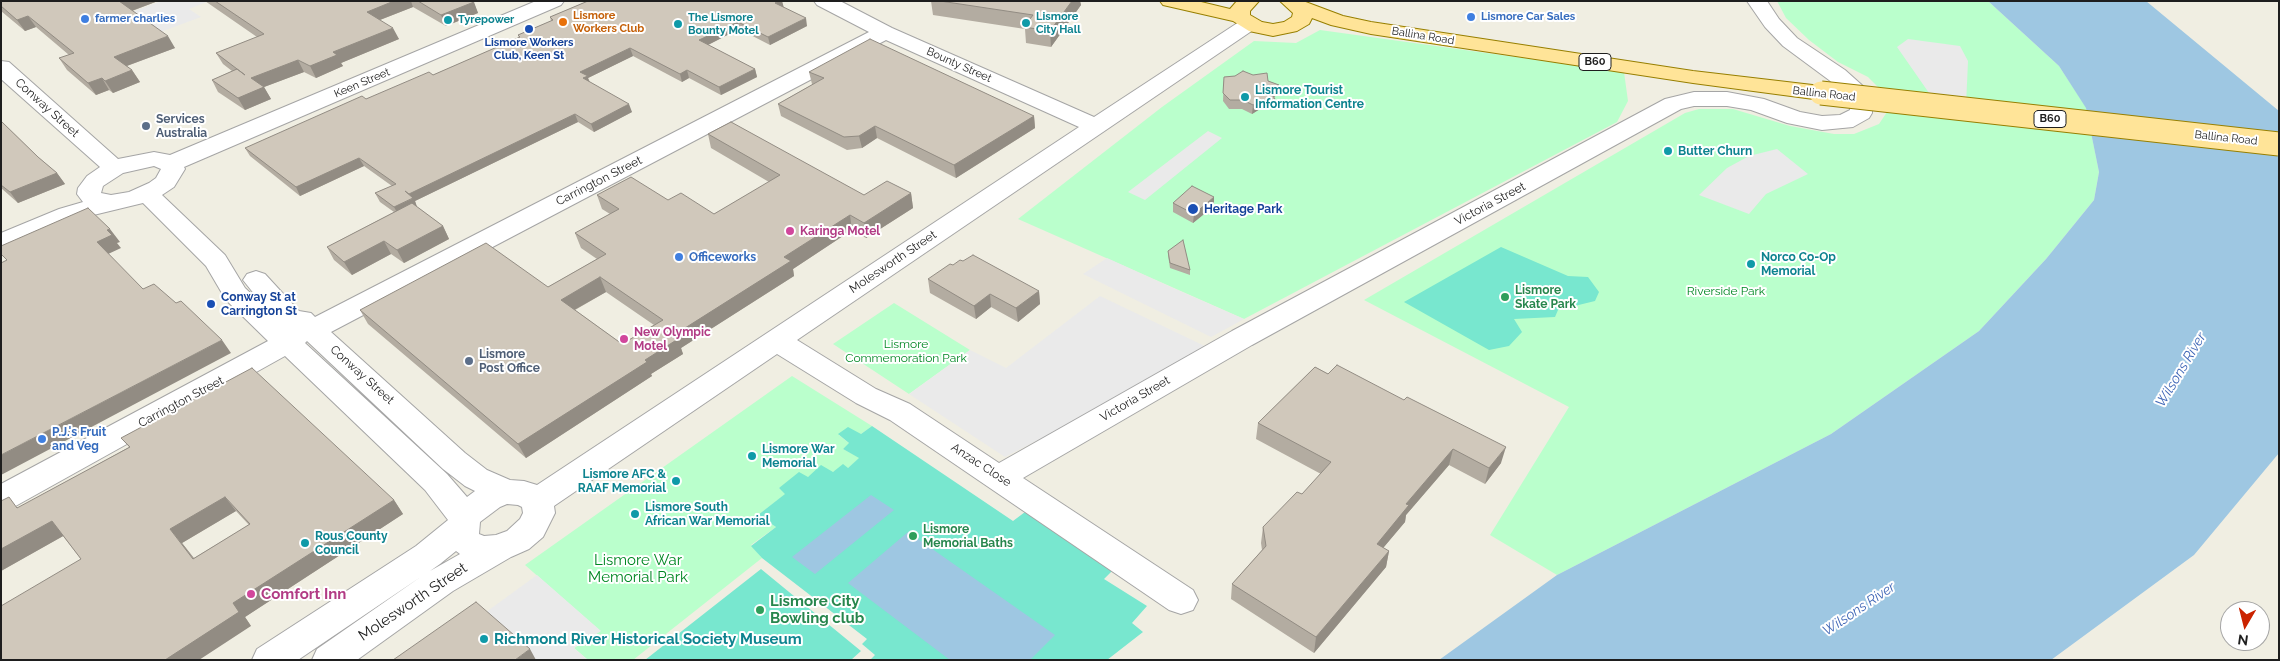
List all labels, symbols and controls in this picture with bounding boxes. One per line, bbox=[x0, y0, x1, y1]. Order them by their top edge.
place label: Lismore Workers Club bbox=[573, 9, 644, 35]
place label: Lismore City Hall bbox=[1036, 10, 1081, 36]
place label: Lismore Car Sales bbox=[1481, 10, 1575, 24]
place label: The Lismore Bounty Motel bbox=[688, 11, 759, 37]
marker: Lismore Car Sales bbox=[1465, 11, 1477, 23]
place label: farmer charlies bbox=[95, 12, 175, 26]
marker: farmer charlies bbox=[79, 13, 91, 25]
place label: Tyrepower bbox=[458, 13, 514, 27]
marker: Tyrepower bbox=[442, 14, 454, 26]
marker: Lismore Workers Club bbox=[557, 16, 569, 28]
marker: Lismore City Hall bbox=[1020, 17, 1032, 29]
marker: The Lismore Bounty Motel bbox=[672, 18, 684, 30]
marker: Lismore Workers Club, Keen St bbox=[523, 23, 535, 35]
street label: Ballina Road bbox=[1391, 25, 1455, 47]
place label: Lismore Workers Club, Keen St bbox=[485, 36, 573, 62]
street label: Bounty Street bbox=[924, 45, 994, 85]
road number: B60 bbox=[1579, 54, 1611, 70]
street label: Keen Street bbox=[332, 65, 392, 101]
street label: Conway Street bbox=[12, 76, 82, 140]
place label: Lismore Tourist Information Centre bbox=[1255, 83, 1364, 111]
street label: Ballina Road bbox=[1792, 84, 1856, 104]
marker: Lismore Tourist Information Centre bbox=[1239, 91, 1251, 103]
road number: B60 bbox=[2034, 110, 2066, 128]
place label: Services Australia bbox=[156, 112, 207, 140]
marker: Services Australia bbox=[140, 120, 152, 132]
street label: Ballina Road bbox=[2194, 128, 2258, 148]
place label: Butter Churn bbox=[1678, 144, 1752, 158]
marker: Butter Churn bbox=[1662, 145, 1674, 157]
street label: Carrington Street bbox=[554, 153, 644, 209]
street label: Victoria Street bbox=[1452, 179, 1528, 229]
marker: Heritage Park bbox=[1186, 202, 1200, 216]
place label: Heritage Park bbox=[1204, 202, 1283, 216]
place label: Karinga Motel bbox=[800, 224, 880, 238]
marker: Karinga Motel bbox=[784, 225, 796, 237]
street label: Molesworth Street bbox=[847, 228, 939, 296]
place label: Officeworks bbox=[689, 250, 756, 264]
place label: Norco Co-Op Memorial bbox=[1761, 250, 1836, 278]
marker: Officeworks bbox=[673, 251, 685, 263]
marker: Norco Co-Op Memorial bbox=[1745, 258, 1757, 270]
place label: Lismore Skate Park bbox=[1515, 283, 1576, 311]
park label: Riverside Park bbox=[1687, 284, 1765, 298]
place label: Conway St at Carrington St bbox=[221, 290, 297, 318]
marker: Lismore Skate Park bbox=[1499, 291, 1511, 303]
marker: Conway St at Carrington St bbox=[205, 298, 217, 310]
place label: New Olympic Motel bbox=[634, 325, 711, 353]
water label: Wilsons River bbox=[2152, 330, 2210, 410]
marker: New Olympic Motel bbox=[618, 333, 630, 345]
park label: Lismore Commemoration Park bbox=[845, 337, 967, 365]
street label: Conway Street bbox=[327, 343, 397, 407]
place label: Lismore Post Office bbox=[479, 347, 540, 375]
marker: Lismore Post Office bbox=[463, 355, 475, 367]
street label: Carrington Street bbox=[136, 373, 226, 431]
street label: Victoria Street bbox=[1098, 373, 1172, 425]
place label: P.J.'s Fruit and Veg bbox=[52, 425, 106, 453]
marker: P.J.'s Fruit and Veg bbox=[36, 433, 48, 445]
street label: Anzac Close bbox=[948, 440, 1014, 490]
place label: Lismore War Memorial bbox=[762, 442, 835, 470]
marker: Lismore War Memorial bbox=[746, 450, 758, 462]
place label: Lismore AFC & RAAF Memorial bbox=[578, 467, 666, 495]
marker: Lismore AFC & RAAF Memorial bbox=[670, 475, 682, 487]
place label: Lismore South African War Memorial bbox=[645, 500, 769, 528]
marker: Lismore South African War Memorial bbox=[629, 508, 641, 520]
place label: Lismore Memorial Baths bbox=[923, 522, 1013, 550]
place label: Rous County Council bbox=[315, 529, 388, 557]
marker: Lismore Memorial Baths bbox=[907, 530, 919, 542]
marker: Rous County Council bbox=[299, 537, 311, 549]
park label: Lismore War Memorial Park bbox=[588, 551, 688, 586]
street label: Molesworth Street bbox=[355, 559, 471, 645]
water label: Wilsons River bbox=[1820, 579, 1898, 639]
place label: Comfort Inn bbox=[261, 585, 346, 603]
marker: Comfort Inn bbox=[245, 588, 257, 600]
place label: Lismore City Bowling club bbox=[770, 592, 864, 627]
north arrow bbox=[2220, 601, 2270, 651]
marker: Lismore City Bowling club bbox=[754, 604, 766, 616]
place label: Richmond River Historical Society Museum bbox=[494, 630, 802, 648]
text: N bbox=[2237, 631, 2249, 649]
marker: Richmond River Historical Society Museum bbox=[478, 633, 490, 645]

